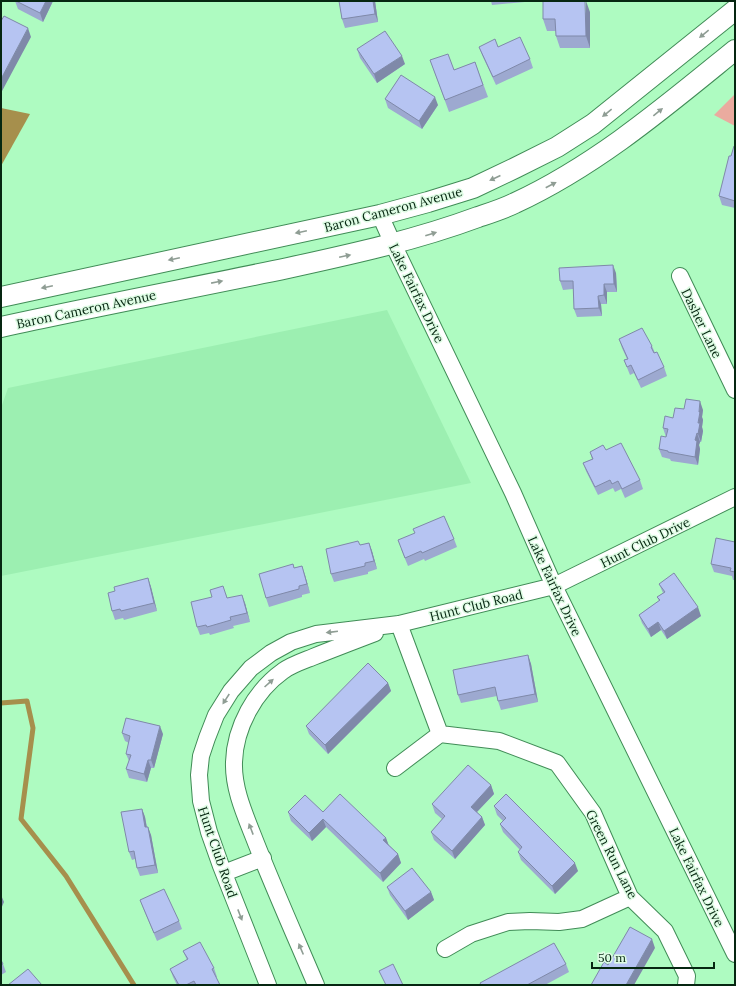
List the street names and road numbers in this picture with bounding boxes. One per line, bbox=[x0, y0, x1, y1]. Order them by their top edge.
street label: Baron Cameron Avenue bbox=[322, 183, 464, 236]
street label: Lake Fairfax Drive bbox=[385, 241, 448, 346]
street label: Dasher Lane bbox=[677, 285, 726, 361]
street label: Baron Cameron Avenue bbox=[15, 286, 157, 333]
street label: Hunt Club Drive bbox=[598, 513, 693, 572]
street label: Lake Fairfax Drive bbox=[524, 534, 585, 639]
street label: Hunt Club Road bbox=[428, 586, 525, 625]
street label: Hunt Club Road bbox=[194, 804, 241, 900]
street label: Green Run Lane bbox=[582, 807, 641, 902]
street label: Lake Fairfax Drive bbox=[665, 825, 728, 930]

